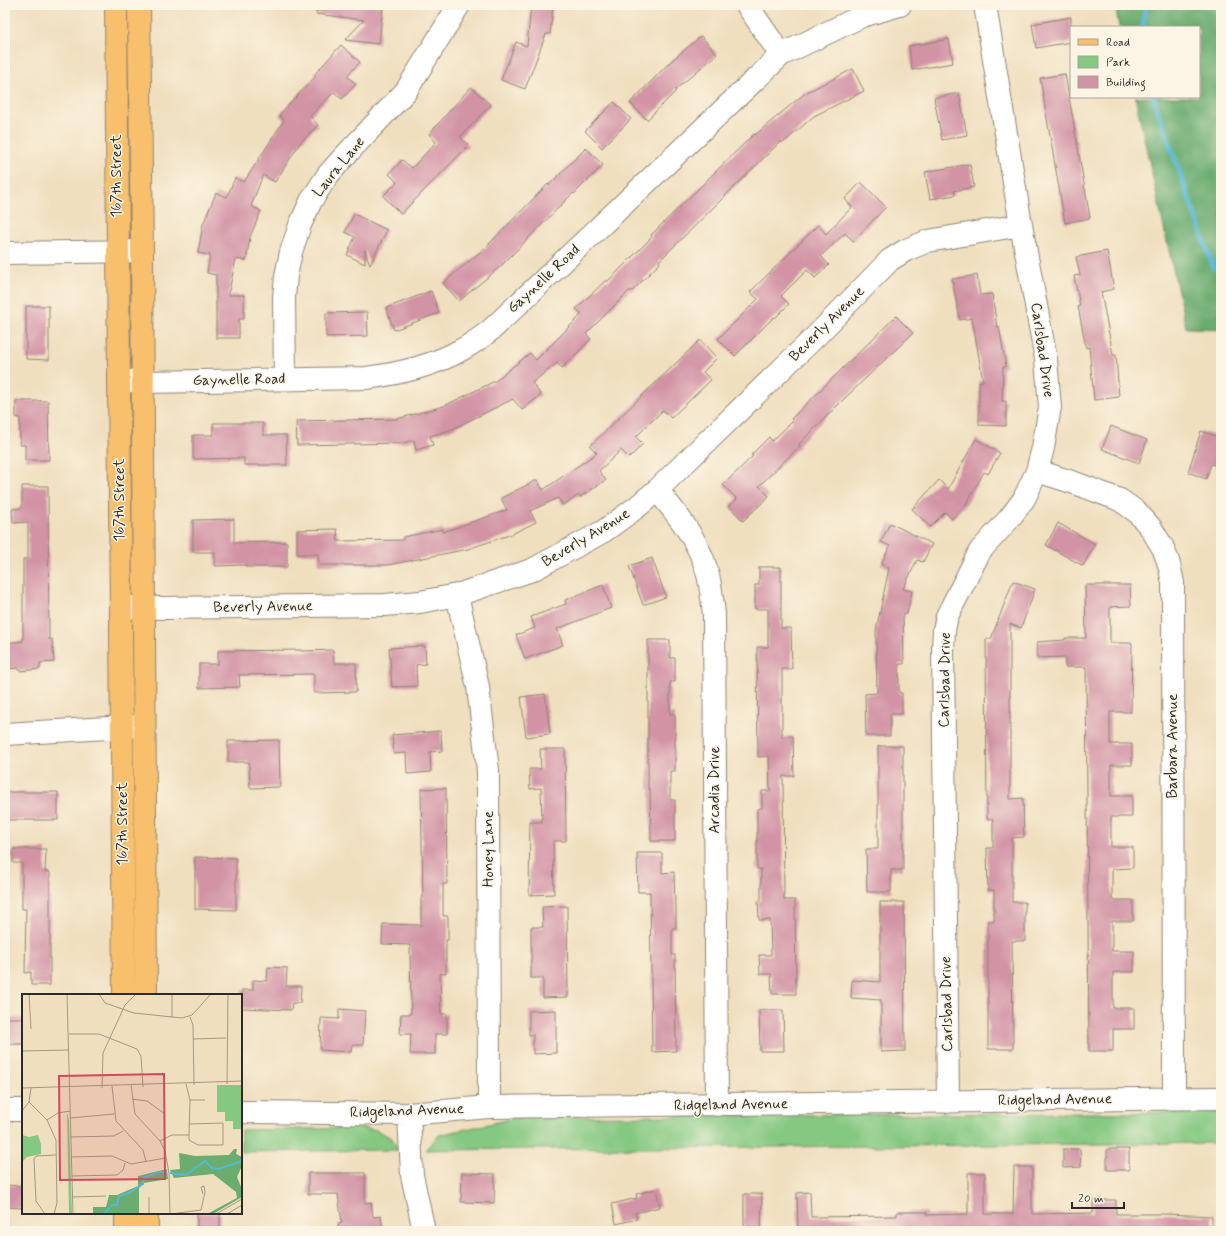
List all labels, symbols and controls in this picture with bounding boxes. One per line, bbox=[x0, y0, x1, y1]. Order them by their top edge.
legend bbox=[1070, 26, 1200, 98]
text: Road bbox=[1106, 35, 1130, 51]
text: Park bbox=[1106, 55, 1130, 71]
text: Building bbox=[1106, 75, 1146, 92]
street label: Laura Lane bbox=[308, 132, 370, 201]
street label: 167th Street bbox=[107, 134, 127, 218]
street label: Gaynelle Road bbox=[503, 240, 585, 318]
street label: Beverly Avenue bbox=[785, 282, 869, 366]
street label: Carlsbad Drive bbox=[1025, 301, 1059, 399]
street label: Gaynelle Road bbox=[193, 369, 286, 391]
street label: 167th Street bbox=[110, 458, 130, 542]
street label: Beverly Avenue bbox=[538, 504, 634, 572]
street label: Beverly Avenue bbox=[213, 596, 313, 618]
street label: Carlsbad Drive bbox=[934, 632, 956, 728]
street label: Barbara Avenue bbox=[1163, 694, 1183, 798]
street label: Arcadia Drive bbox=[705, 746, 725, 834]
street label: 167th Street bbox=[113, 782, 133, 866]
street label: Honey Lane bbox=[479, 811, 499, 887]
street label: Carlsbad Drive bbox=[936, 956, 958, 1052]
inset map bbox=[22, 994, 242, 1214]
street label: Ridgeland Avenue bbox=[998, 1089, 1112, 1112]
street label: Ridgeland Avenue bbox=[674, 1094, 788, 1117]
street label: Ridgeland Avenue bbox=[350, 1099, 464, 1124]
scale bar bbox=[1072, 1184, 1124, 1210]
text: 20 m bbox=[1078, 1191, 1104, 1207]

